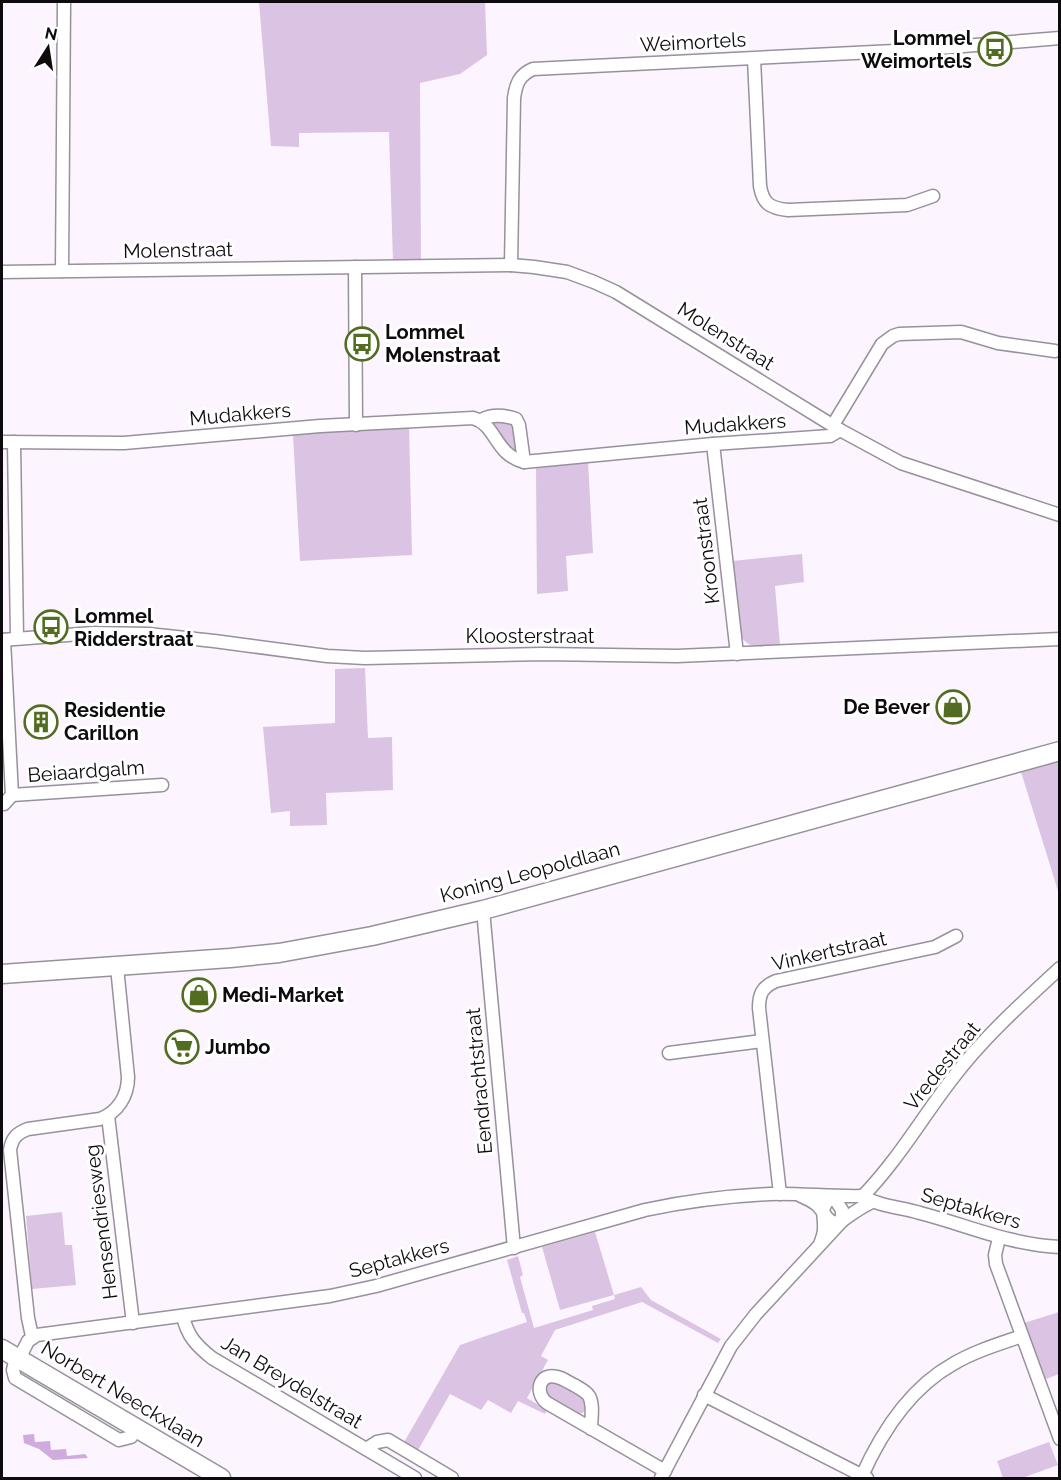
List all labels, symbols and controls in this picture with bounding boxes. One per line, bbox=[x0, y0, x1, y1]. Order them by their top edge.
north arrow bbox=[18, 18, 78, 78]
text: N bbox=[43, 23, 59, 44]
place label: Lommel Weimortels bbox=[861, 26, 973, 73]
street label: Weimortels bbox=[639, 27, 747, 57]
bus stop icon: Lommel Weimortels bbox=[977, 31, 1013, 67]
street label: Molenstraat bbox=[123, 237, 233, 263]
street label: Molenstraat bbox=[673, 297, 779, 375]
place label: Lommel Molenstraat bbox=[385, 320, 501, 367]
bus stop icon: Lommel Molenstraat bbox=[344, 326, 380, 362]
street label: Mudakkers bbox=[188, 398, 292, 430]
street label: Mudakkers bbox=[683, 408, 787, 440]
street label: Kroonstraat bbox=[688, 496, 724, 605]
place label: Lommel Ridderstraat bbox=[74, 604, 194, 651]
bus stop icon: Lommel Ridderstraat bbox=[33, 609, 69, 645]
street label: Kloosterstraat bbox=[466, 624, 595, 648]
shop icon: De Bever bbox=[935, 689, 971, 725]
place label: De Bever bbox=[843, 695, 930, 719]
place label: Residentie Carillon bbox=[64, 698, 166, 745]
building icon: Residentie Carillon bbox=[23, 704, 59, 740]
street label: Beiaardgalm bbox=[27, 755, 145, 787]
street label: Koning Leopoldlaan bbox=[437, 836, 623, 908]
street label: Vinkertstraat bbox=[769, 926, 889, 976]
shop icon: Medi-Market bbox=[181, 977, 217, 1013]
place label: Medi-Market bbox=[222, 983, 344, 1007]
street label: Eendrachtstraat bbox=[461, 1007, 497, 1155]
street label: Vredestraat bbox=[899, 1017, 985, 1115]
supermarket icon: Jumbo bbox=[164, 1029, 200, 1065]
place label: Jumbo bbox=[205, 1035, 270, 1059]
street label: Hensendriesweg bbox=[80, 1143, 122, 1301]
street label: Septakkers bbox=[918, 1182, 1024, 1234]
street label: Septakkers bbox=[346, 1233, 452, 1283]
street label: Jan Breydelstraat bbox=[217, 1330, 367, 1434]
street label: Norbert Neeckxlaan bbox=[37, 1336, 209, 1452]

